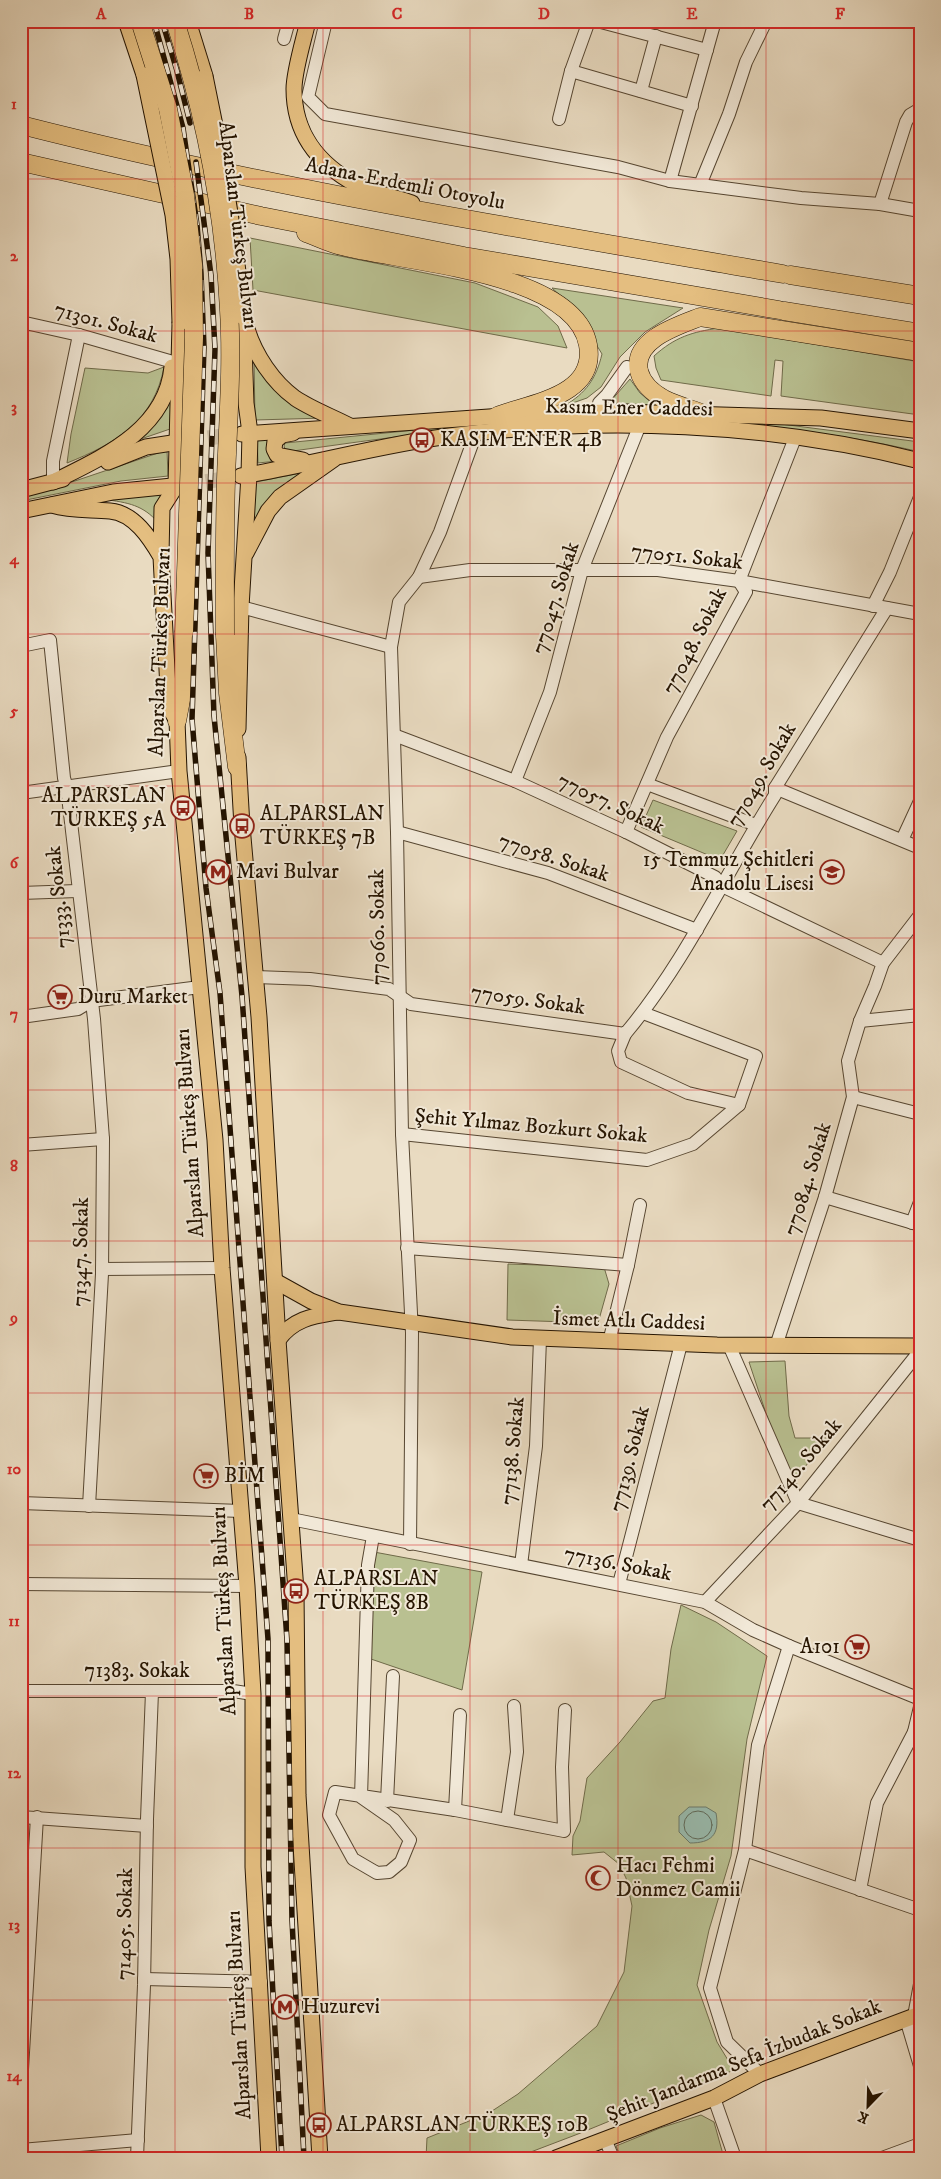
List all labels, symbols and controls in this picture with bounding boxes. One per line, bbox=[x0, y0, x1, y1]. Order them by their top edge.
text: A bbox=[95, 4, 107, 24]
text: B bbox=[244, 4, 254, 24]
text: C bbox=[392, 4, 402, 24]
text: D bbox=[538, 4, 550, 24]
text: E bbox=[686, 4, 698, 24]
text: F bbox=[835, 4, 845, 24]
text: 1 bbox=[11, 94, 17, 114]
street label: Alparslan Türkeş Bulvarı bbox=[212, 119, 264, 331]
street label: Adana-Erdemli Otoyolu bbox=[303, 152, 507, 216]
text: 2 bbox=[10, 246, 19, 266]
street label: 71301. Sokak bbox=[51, 297, 161, 349]
street label: Kasım Ener Caddesi bbox=[545, 394, 713, 422]
text: 3 bbox=[11, 397, 17, 417]
bus stop icon: KASIM ENER 4B bbox=[409, 427, 435, 453]
place label: KASIM ENER 4B bbox=[440, 427, 602, 453]
street label: 77047. Sokak bbox=[527, 538, 586, 657]
street label: 77051. Sokak bbox=[630, 538, 745, 576]
street label: Alparslan Türkeş Bulvarı bbox=[143, 547, 177, 757]
text: 4 bbox=[8, 549, 19, 569]
street label: 77048. Sokak bbox=[657, 583, 733, 699]
text: 5 bbox=[9, 701, 18, 721]
street label: 77049. Sokak bbox=[722, 718, 803, 832]
street label: 77057. Sokak bbox=[553, 768, 669, 840]
place label: ALPARSLAN TÜRKEŞ 5A bbox=[41, 783, 167, 833]
bus stop icon: ALPARSLAN TÜRKEŞ 5A bbox=[170, 795, 196, 821]
place label: ALPARSLAN TÜRKEŞ 7B bbox=[260, 801, 385, 851]
bus stop icon: ALPARSLAN TÜRKEŞ 7B bbox=[229, 813, 255, 839]
street label: 77058. Sokak bbox=[495, 828, 613, 888]
street label: 71333. Sokak bbox=[41, 844, 77, 949]
place label: 15 Temmuz Şehitleri Anadolu Lisesi bbox=[643, 847, 814, 897]
text: 6 bbox=[10, 853, 20, 873]
metro station icon: Mavi Bulvar bbox=[205, 859, 231, 885]
place label: Mavi Bulvar bbox=[236, 859, 339, 885]
school or university icon: 15 Temmuz Şehitleri Anadolu Lisesi bbox=[819, 859, 845, 885]
street label: 77060. Sokak bbox=[364, 868, 392, 985]
street label: 77059. Sokak bbox=[469, 979, 587, 1021]
supermarket icon: Duru Market bbox=[47, 984, 73, 1010]
place label: Duru Market bbox=[78, 984, 188, 1010]
text: 7 bbox=[10, 1004, 18, 1024]
street label: Alparslan Türkeş Bulvarı bbox=[170, 1028, 210, 1238]
street label: Şehit Yılmaz Bozkurt Sokak bbox=[414, 1103, 649, 1149]
street label: 77084. Sokak bbox=[778, 1119, 838, 1239]
text: 8 bbox=[10, 1156, 18, 1176]
street label: 71347. Sokak bbox=[67, 1197, 95, 1307]
street label: İsmet Atlı Caddesi bbox=[552, 1304, 706, 1337]
text: 9 bbox=[9, 1308, 18, 1328]
street label: 77138. Sokak bbox=[495, 1395, 531, 1506]
street label: 77139. Sokak bbox=[604, 1403, 656, 1515]
street label: 77140. Sokak bbox=[755, 1413, 848, 1517]
text: 10 bbox=[7, 1459, 22, 1479]
place label: BİM bbox=[224, 1462, 265, 1489]
supermarket icon: BİM bbox=[193, 1463, 219, 1489]
street label: Alparslan Türkeş Bulvarı bbox=[206, 1506, 242, 1716]
street label: 77136. Sokak bbox=[562, 1541, 675, 1587]
place label: ALPARSLAN TÜRKEŞ 8B bbox=[314, 1566, 439, 1616]
bus stop icon: ALPARSLAN TÜRKEŞ 8B bbox=[283, 1578, 309, 1604]
text: 11 bbox=[8, 1611, 20, 1631]
place label: A101 bbox=[800, 1634, 840, 1660]
supermarket icon: A101 bbox=[844, 1634, 870, 1660]
street label: 71383. Sokak bbox=[84, 1658, 190, 1684]
text: 12 bbox=[7, 1763, 22, 1783]
place label: Hacı Fehmi Dönmez Camii bbox=[616, 1853, 740, 1903]
mosque icon: Hacı Fehmi Dönmez Camii bbox=[585, 1865, 611, 1891]
street label: 71405. Sokak bbox=[111, 1867, 139, 1980]
street label: Alparslan Türkeş Bulvarı bbox=[221, 1910, 257, 2120]
text: 13 bbox=[8, 1915, 20, 1935]
street label: Şehit Jandarma Sefa İzbudak Sokak bbox=[602, 1993, 886, 2128]
metro station icon: Huzurevi bbox=[272, 1994, 298, 2020]
place label: Huzurevi bbox=[302, 1994, 380, 2020]
text: 14 bbox=[6, 2066, 22, 2086]
north arrow bbox=[844, 2082, 894, 2132]
text: K bbox=[854, 2106, 871, 2127]
place label: ALPARSLAN TÜRKEŞ 10B bbox=[336, 2111, 589, 2138]
bus stop icon: ALPARSLAN TÜRKEŞ 10B bbox=[306, 2112, 332, 2138]

